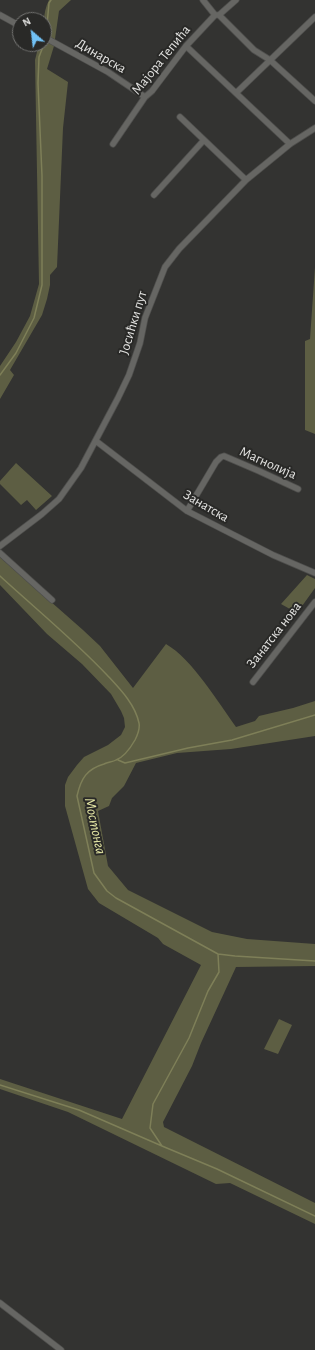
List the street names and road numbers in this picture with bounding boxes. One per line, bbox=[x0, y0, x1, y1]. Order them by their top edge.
street label: Мајора Тепића bbox=[128, 22, 194, 98]
street label: Динарска bbox=[73, 35, 129, 77]
street label: Јосићки пут bbox=[115, 289, 151, 357]
street label: Магнолија bbox=[237, 443, 299, 483]
street label: Занатска bbox=[180, 486, 232, 526]
street label: Занатска нова bbox=[243, 599, 305, 671]

